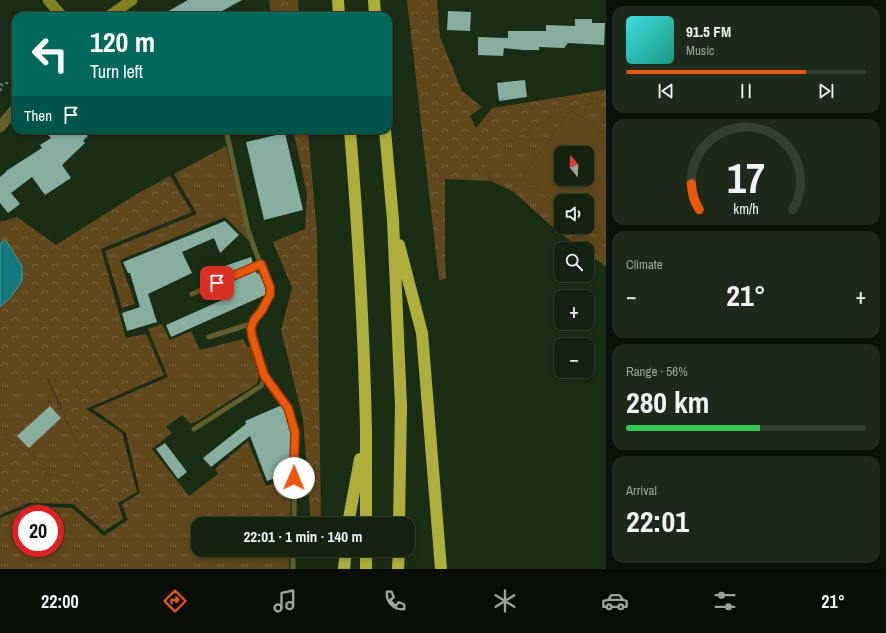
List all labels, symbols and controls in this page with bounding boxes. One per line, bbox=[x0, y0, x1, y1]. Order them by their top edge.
text: 91.5 FM bbox=[686, 21, 731, 42]
text: 120 m bbox=[90, 23, 155, 61]
icon: left bbox=[24, 28, 76, 80]
text: Music bbox=[686, 42, 714, 59]
text: Turn left bbox=[90, 59, 143, 84]
icon: previous bbox=[655, 80, 677, 102]
icon: pause bbox=[735, 80, 757, 102]
icon: next bbox=[815, 80, 837, 102]
icon: arrive bbox=[60, 104, 82, 126]
text: Then bbox=[24, 105, 52, 126]
north arrow bbox=[554, 146, 594, 186]
map controls bbox=[554, 146, 594, 378]
text: 17 bbox=[727, 150, 765, 206]
button: sound bbox=[554, 194, 594, 234]
text: km/h bbox=[733, 198, 759, 217]
button: search bbox=[554, 242, 594, 282]
text: Climate bbox=[626, 256, 663, 273]
pin bbox=[200, 266, 234, 300]
icon: arrive bbox=[206, 272, 228, 294]
text: 21° bbox=[726, 275, 766, 315]
text: − bbox=[626, 281, 637, 311]
text: + bbox=[855, 281, 866, 311]
button: + bbox=[554, 290, 594, 330]
button: − bbox=[554, 338, 594, 378]
text: Range · 56% bbox=[626, 363, 688, 380]
text: 280 km bbox=[626, 382, 709, 422]
position arrow bbox=[273, 457, 315, 499]
text: Arrival bbox=[626, 482, 657, 499]
text: 22:01 bbox=[626, 501, 689, 541]
speed limit sign: 20 bbox=[12, 505, 64, 557]
text: 22:01 · 1 min · 140 m bbox=[244, 526, 362, 547]
icon: directions bbox=[161, 587, 189, 615]
icon: music bbox=[271, 587, 299, 615]
icon: phone bbox=[381, 587, 409, 615]
icon: climate bbox=[491, 587, 519, 615]
icon: car bbox=[601, 587, 629, 615]
icon: filters bbox=[711, 587, 739, 615]
text: 22:00 bbox=[41, 589, 79, 614]
text: 21° bbox=[821, 589, 845, 614]

